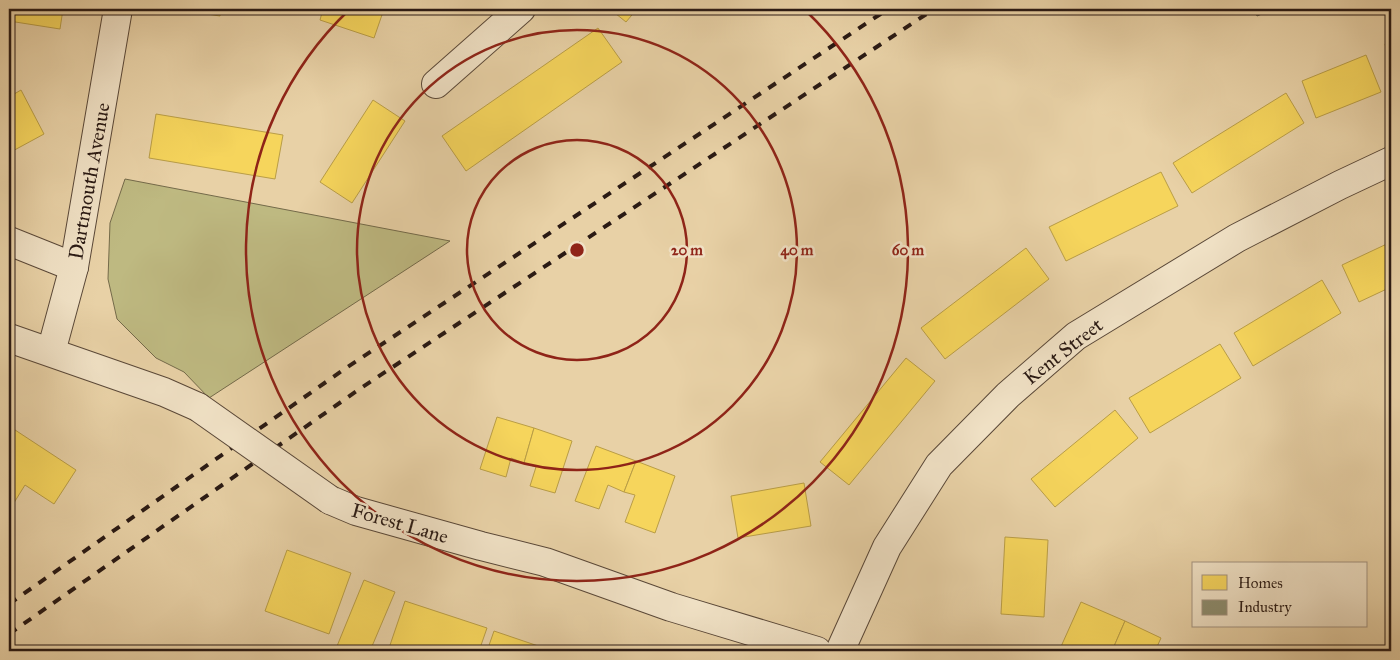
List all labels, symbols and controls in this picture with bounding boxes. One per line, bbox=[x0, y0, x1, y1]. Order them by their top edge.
street label: Dartmouth Avenue bbox=[63, 101, 115, 261]
centre of rings bbox=[568, 241, 586, 259]
text: 20 m bbox=[671, 241, 703, 259]
text: 40 m bbox=[781, 241, 814, 260]
text: 60 m bbox=[892, 241, 925, 259]
street label: Kent Street bbox=[1019, 313, 1107, 389]
street label: Forest Lane bbox=[349, 498, 451, 548]
legend bbox=[1192, 562, 1368, 628]
text: Homes bbox=[1238, 574, 1283, 592]
text: Industry bbox=[1238, 598, 1292, 616]

